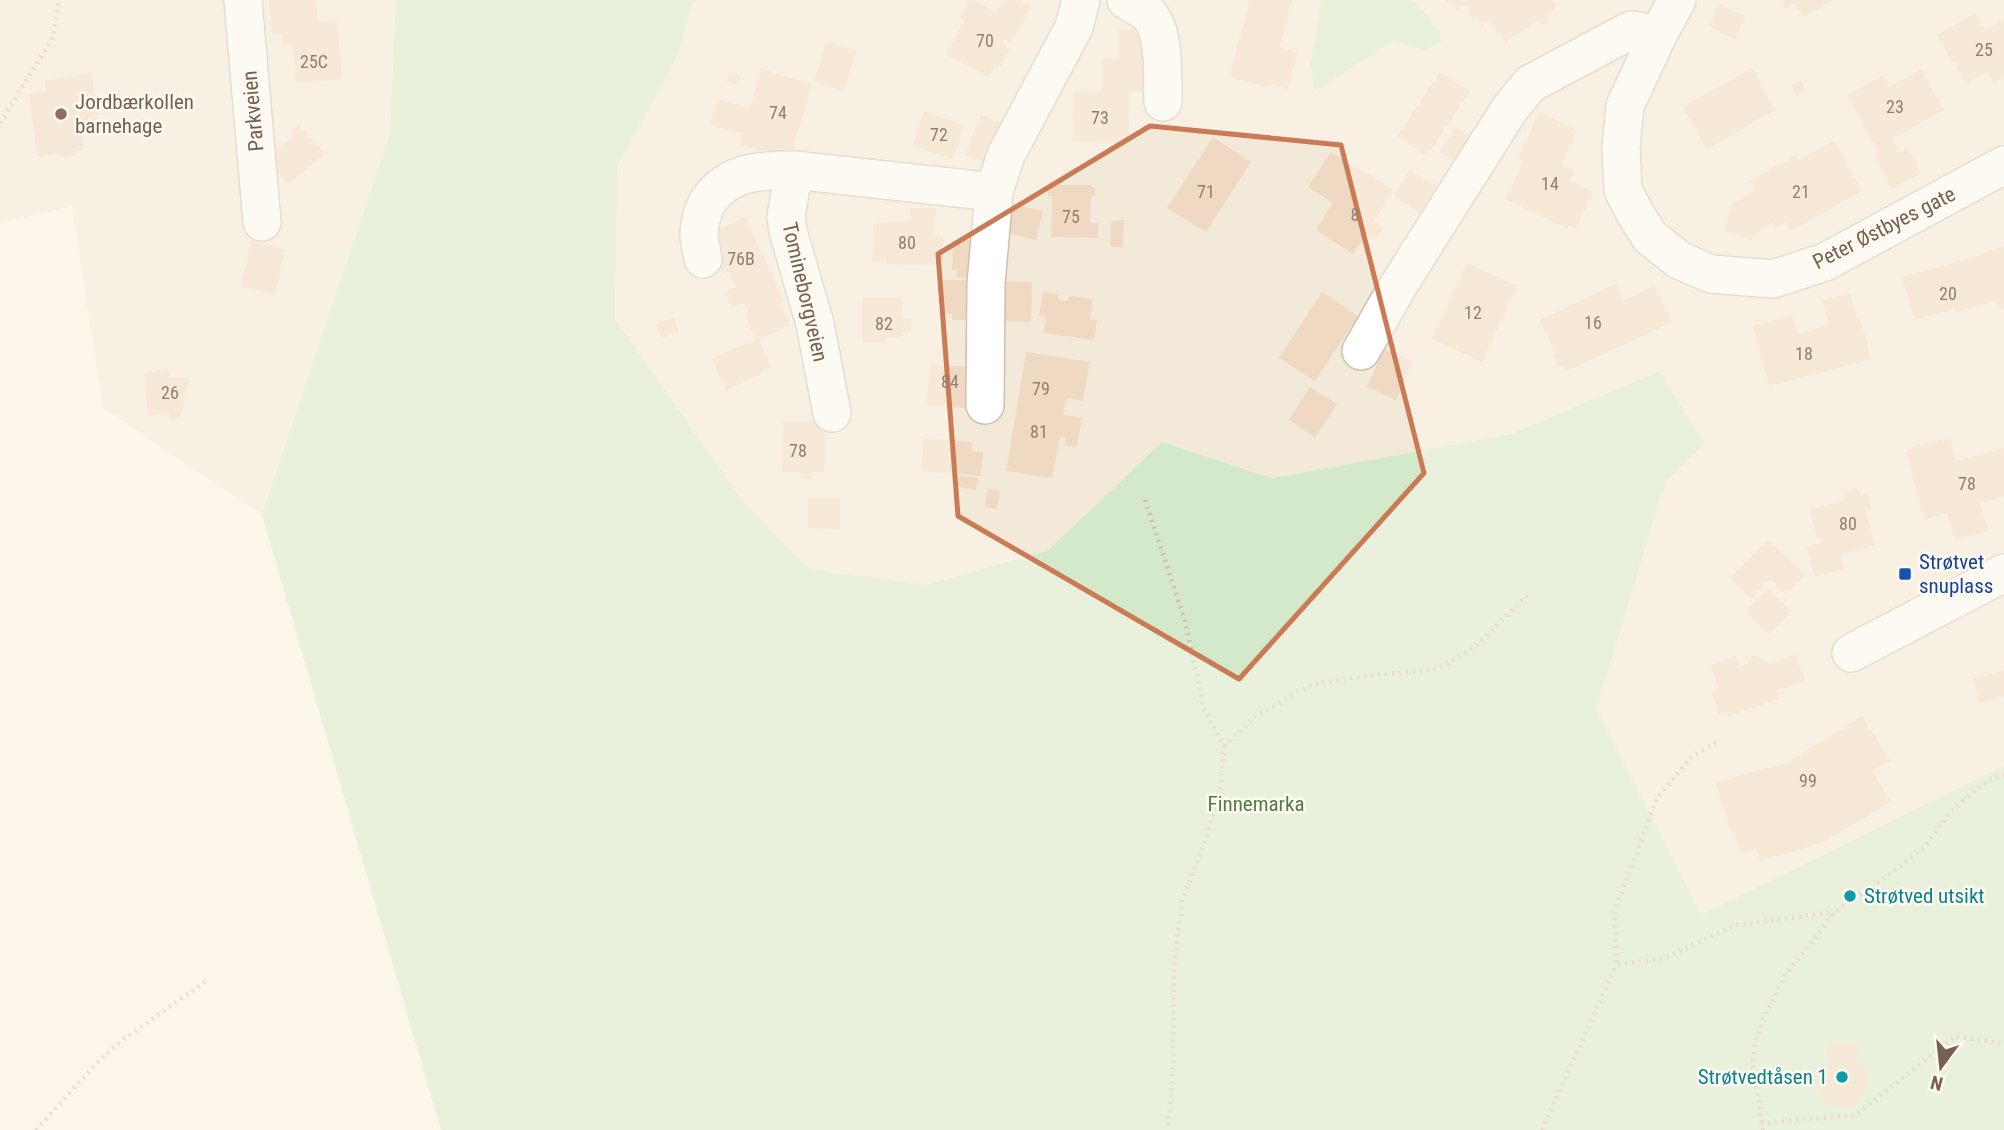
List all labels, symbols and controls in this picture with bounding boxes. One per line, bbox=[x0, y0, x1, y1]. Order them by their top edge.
house number: 70 bbox=[976, 30, 994, 51]
house number: 25 bbox=[1975, 39, 1993, 60]
house number: 25C bbox=[300, 51, 328, 72]
street label: Parkveien bbox=[238, 70, 268, 152]
place label: Jordbærkollen barnehage bbox=[75, 90, 194, 138]
house number: 23 bbox=[1886, 96, 1904, 117]
house number: 74 bbox=[769, 102, 787, 123]
marker: Jordbærkollen barnehage bbox=[53, 106, 69, 122]
house number: 73 bbox=[1091, 107, 1109, 128]
house number: 72 bbox=[930, 124, 948, 145]
house number: 14 bbox=[1541, 173, 1559, 194]
house number: 71 bbox=[1197, 181, 1215, 202]
house number: 21 bbox=[1792, 181, 1810, 202]
street label: Peter Østbyes gate bbox=[1809, 182, 1959, 274]
house number: 8 bbox=[1351, 204, 1359, 225]
house number: 75 bbox=[1062, 206, 1080, 227]
street label: Tomineborgveien bbox=[777, 220, 833, 364]
house number: 80 bbox=[898, 232, 916, 253]
house number: 76B bbox=[727, 248, 755, 269]
house number: 20 bbox=[1939, 283, 1957, 304]
house number: 12 bbox=[1464, 302, 1482, 323]
house number: 16 bbox=[1584, 312, 1602, 333]
house number: 82 bbox=[875, 313, 893, 334]
house number: 18 bbox=[1795, 343, 1813, 364]
house number: 84 bbox=[941, 371, 959, 392]
house number: 79 bbox=[1032, 378, 1050, 399]
house number: 26 bbox=[161, 382, 179, 403]
house number: 81 bbox=[1030, 421, 1048, 442]
house number: 78 bbox=[789, 440, 807, 461]
house number: 78 bbox=[1958, 473, 1976, 494]
house number: 80 bbox=[1839, 513, 1857, 534]
place label: Strøtvet snuplass bbox=[1919, 550, 1993, 598]
marker: Strøtvet snuplass bbox=[1897, 566, 1913, 582]
house number: 99 bbox=[1799, 770, 1817, 791]
park label: Finnemarka bbox=[1208, 792, 1304, 816]
place label: Strøtved utsikt bbox=[1864, 884, 1985, 908]
marker: Strøtved utsikt bbox=[1842, 888, 1858, 904]
north arrow bbox=[1906, 1032, 1976, 1102]
place label: Strøtvedtåsen 1 bbox=[1698, 1065, 1828, 1089]
marker: Strøtvedtåsen 1 bbox=[1834, 1069, 1850, 1085]
text: N bbox=[1928, 1070, 1945, 1096]

